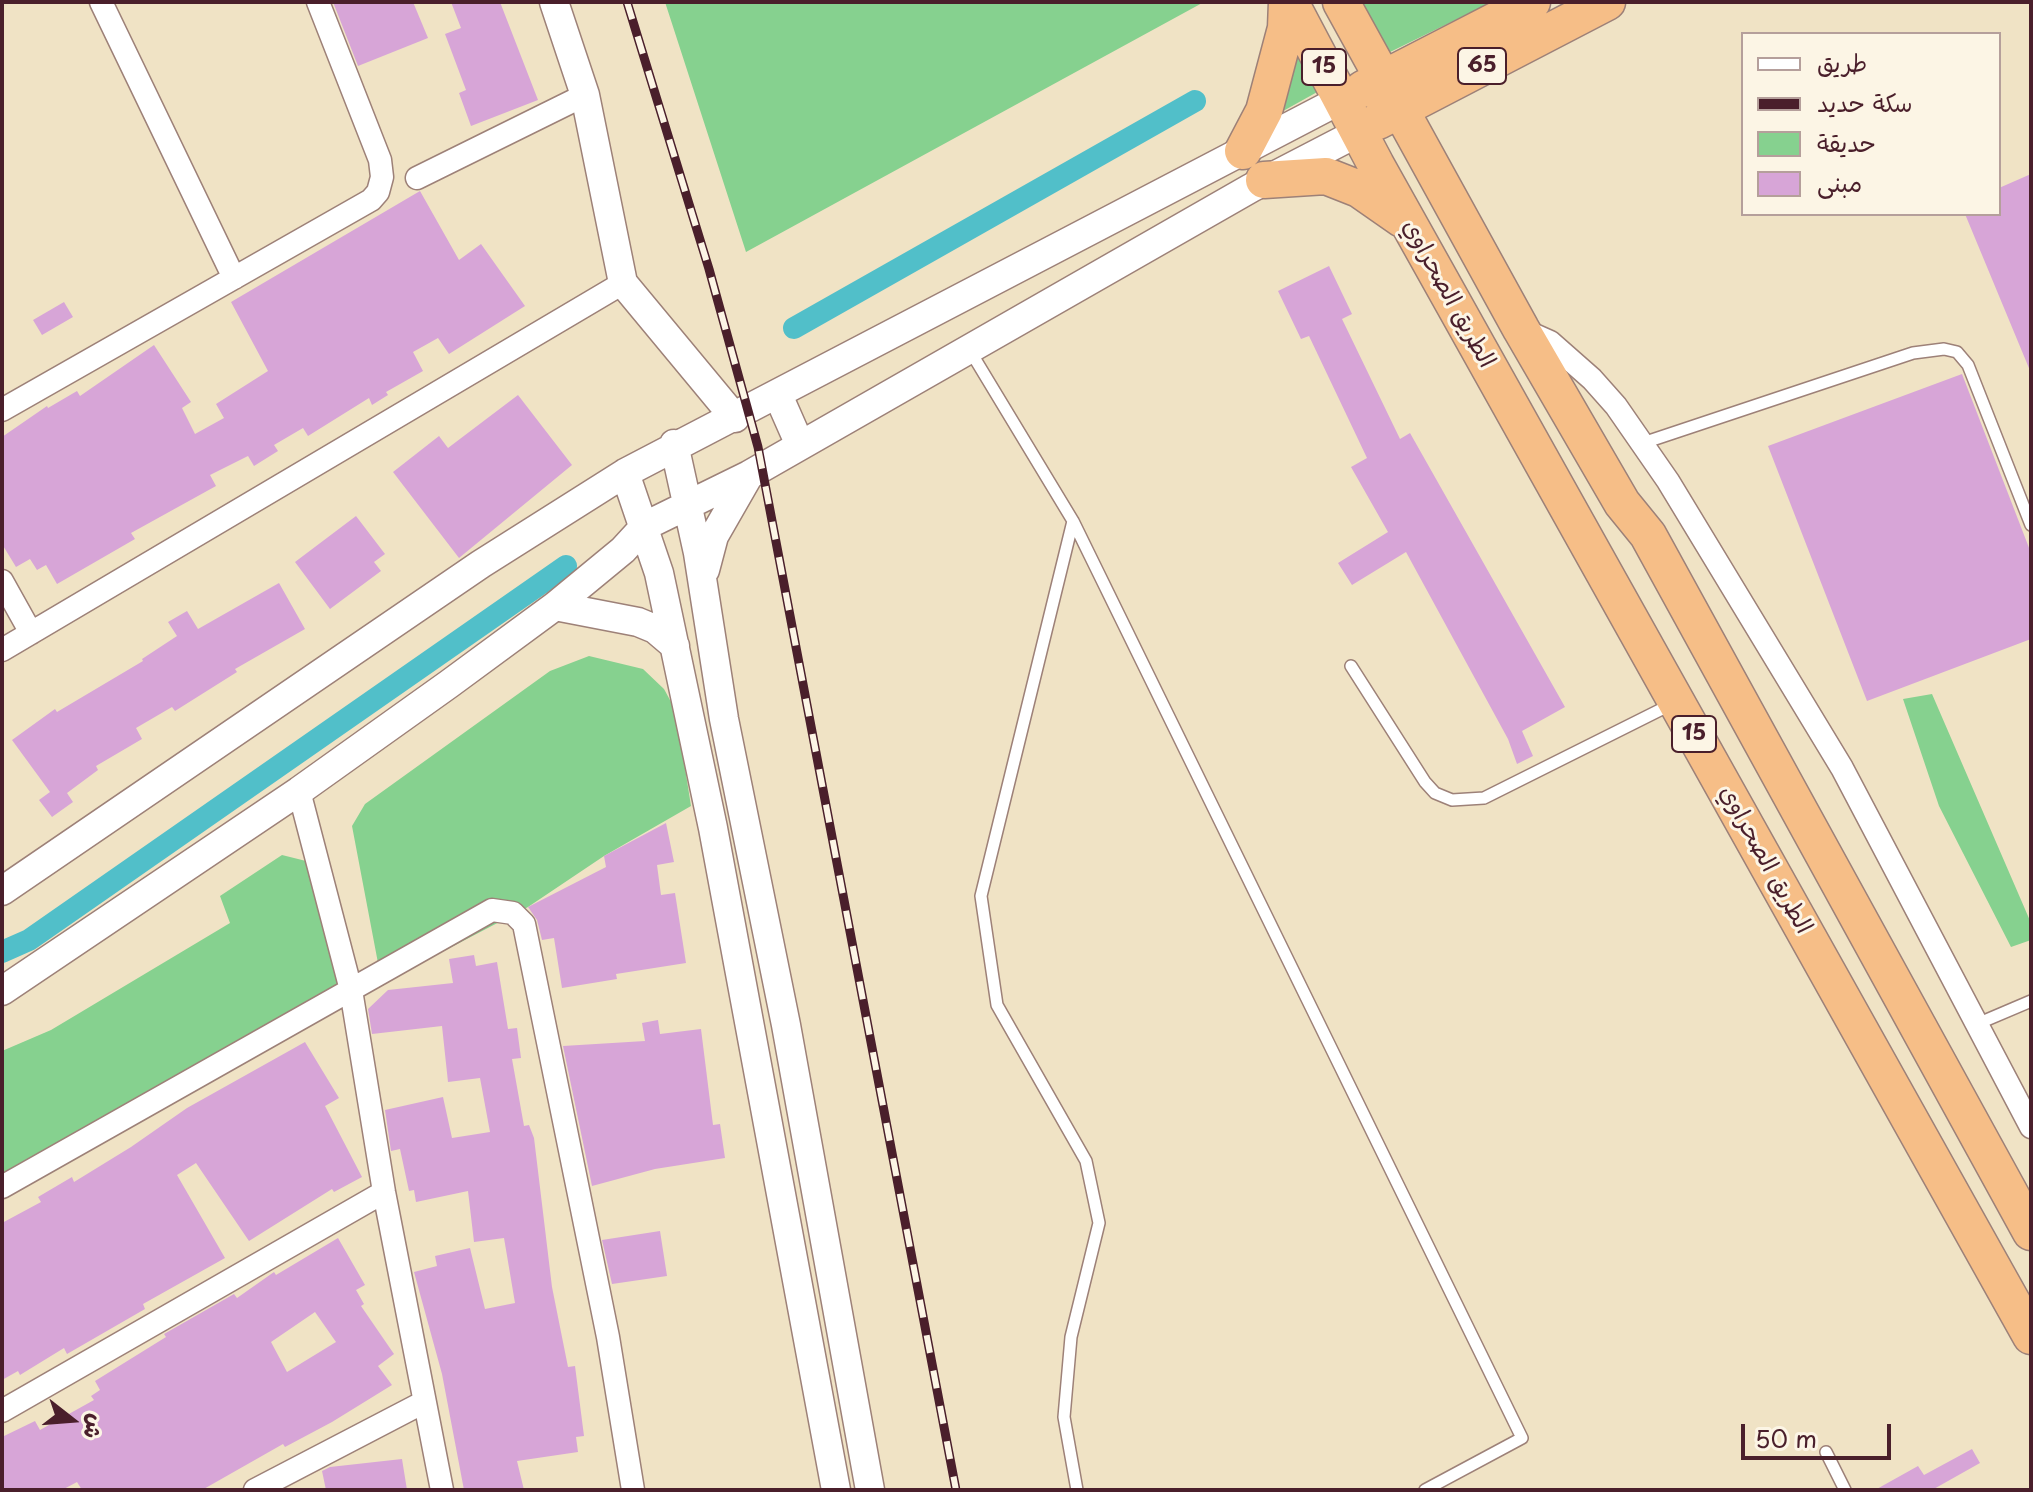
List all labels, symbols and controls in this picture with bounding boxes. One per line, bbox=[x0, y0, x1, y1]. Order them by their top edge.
legend bbox=[1741, 32, 2001, 216]
text: طريق bbox=[1817, 44, 1867, 80]
road number: 65 bbox=[1458, 48, 1506, 84]
road number: 15 bbox=[1302, 49, 1346, 85]
text: سكة حديد bbox=[1817, 84, 1913, 120]
text: حديقة bbox=[1817, 124, 1876, 160]
text: مبنى bbox=[1817, 164, 1862, 200]
street label: الطريق الصحراوي bbox=[1395, 215, 1501, 373]
road number: 15 bbox=[1672, 716, 1716, 752]
street label: الطريق الصحراوي bbox=[1712, 781, 1818, 939]
north arrow bbox=[32, 1380, 112, 1460]
scale bar bbox=[1745, 1408, 1895, 1458]
text: ش bbox=[76, 1411, 115, 1444]
text: 50 m bbox=[1755, 1420, 1817, 1456]

